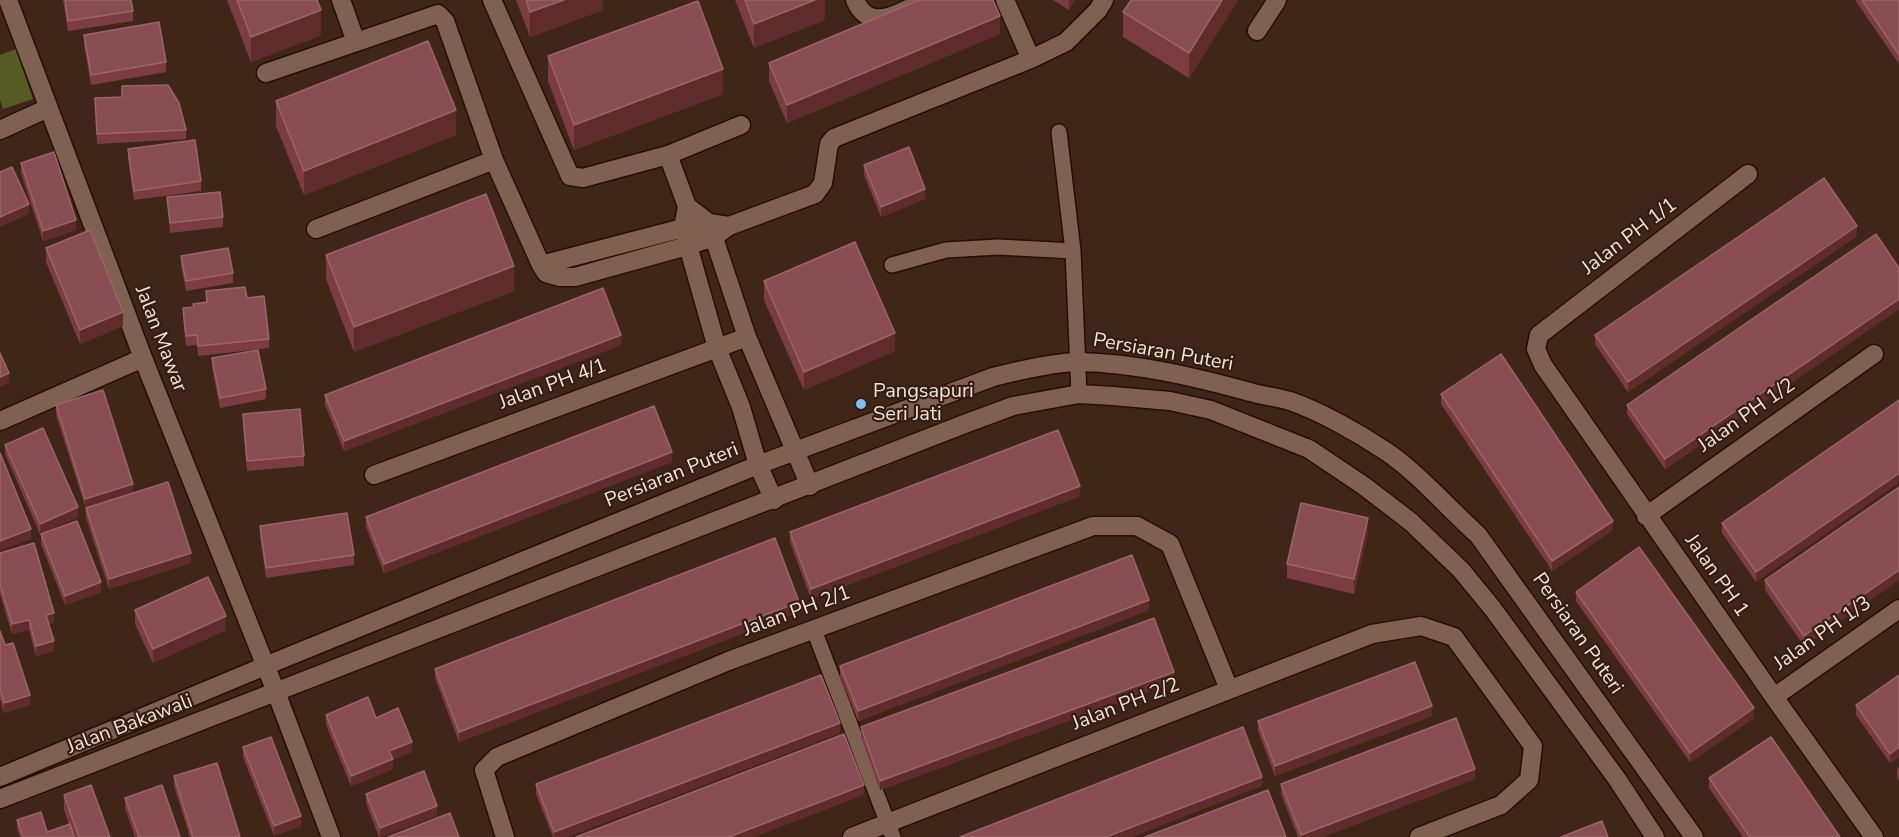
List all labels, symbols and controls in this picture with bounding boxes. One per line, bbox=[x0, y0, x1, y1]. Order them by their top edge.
street label: Jalan PH 1/1 bbox=[1578, 193, 1682, 281]
street label: Jalan Mawar bbox=[129, 282, 191, 396]
street label: Persiaran Puteri bbox=[1091, 329, 1235, 377]
street label: Jalan PH 4/1 bbox=[496, 354, 610, 416]
street label: Jalan PH 1/2 bbox=[1694, 374, 1800, 458]
place label: Pangsapuri Seri Jati bbox=[873, 380, 974, 427]
marker: Pangsapuri Seri Jati bbox=[854, 397, 868, 411]
street label: Persiaran Puteri bbox=[602, 438, 742, 514]
street label: Jalan PH 1 bbox=[1679, 530, 1753, 622]
street label: Persiaran Puteri bbox=[1526, 569, 1628, 699]
street label: Jalan PH 2/1 bbox=[740, 581, 854, 643]
street label: Jalan PH 1/3 bbox=[1770, 592, 1876, 676]
street label: Jalan PH 2/2 bbox=[1069, 674, 1183, 736]
street label: Jalan Bakawali bbox=[64, 690, 196, 760]

